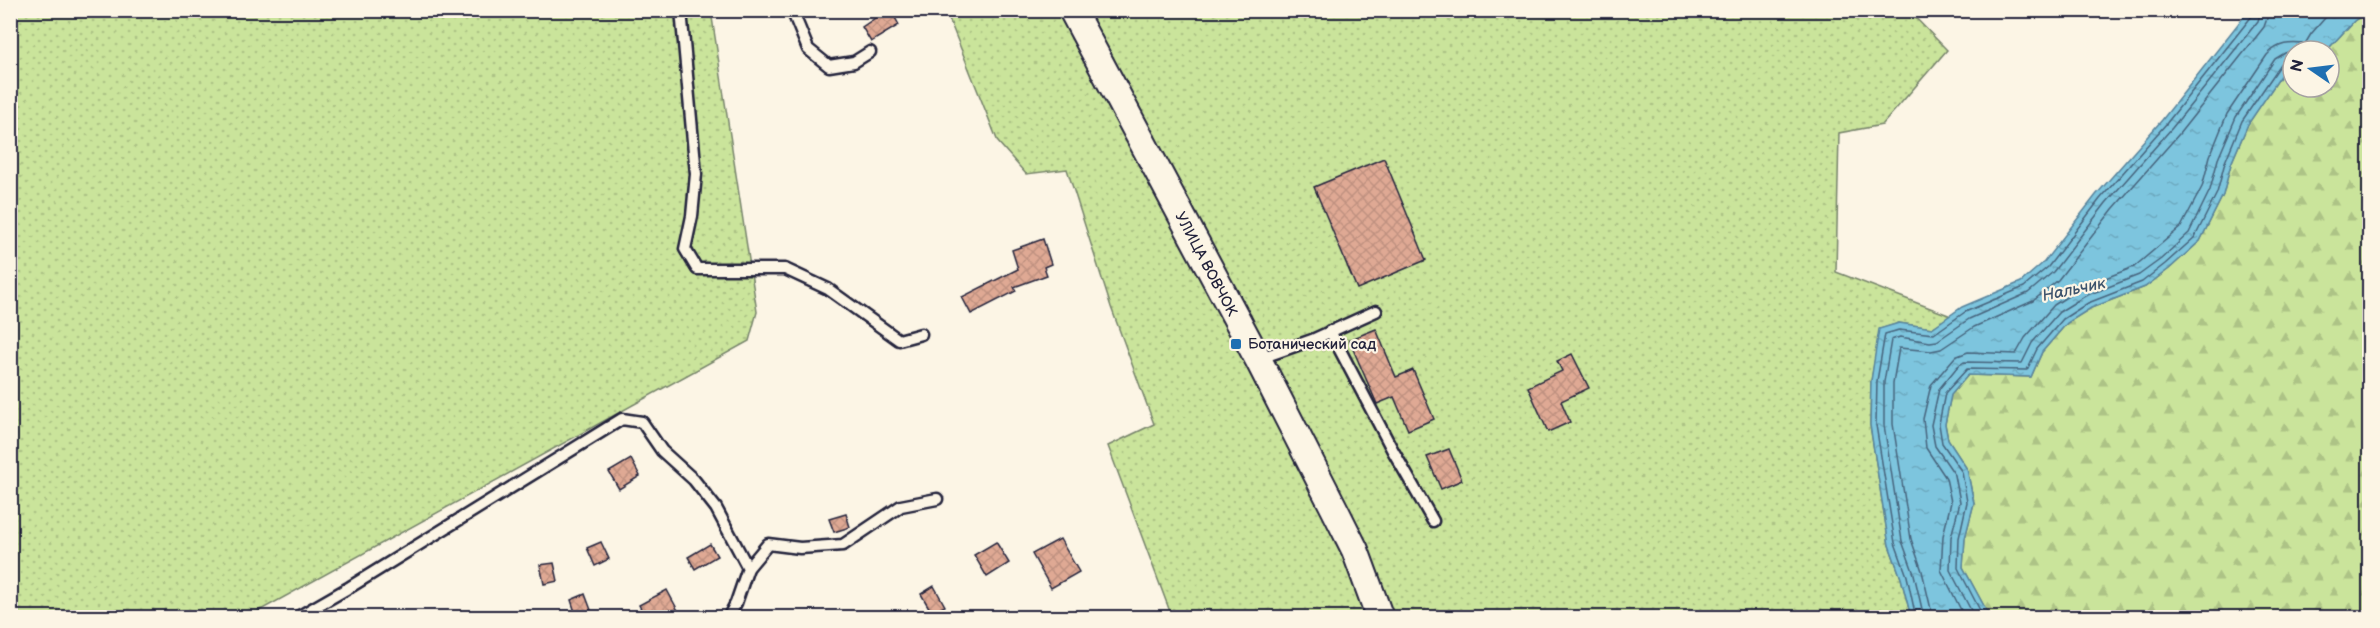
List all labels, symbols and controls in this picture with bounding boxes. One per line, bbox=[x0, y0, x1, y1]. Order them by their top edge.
north arrow bbox=[2281, 39, 2341, 99]
text: N bbox=[2287, 58, 2309, 74]
street label: УЛИЦА ВОВЧОК bbox=[1171, 209, 1242, 320]
water label: Нальчик bbox=[2041, 274, 2108, 306]
place label: Ботанический сад bbox=[1248, 335, 1376, 354]
marker: Ботанический сад bbox=[1229, 337, 1243, 351]

